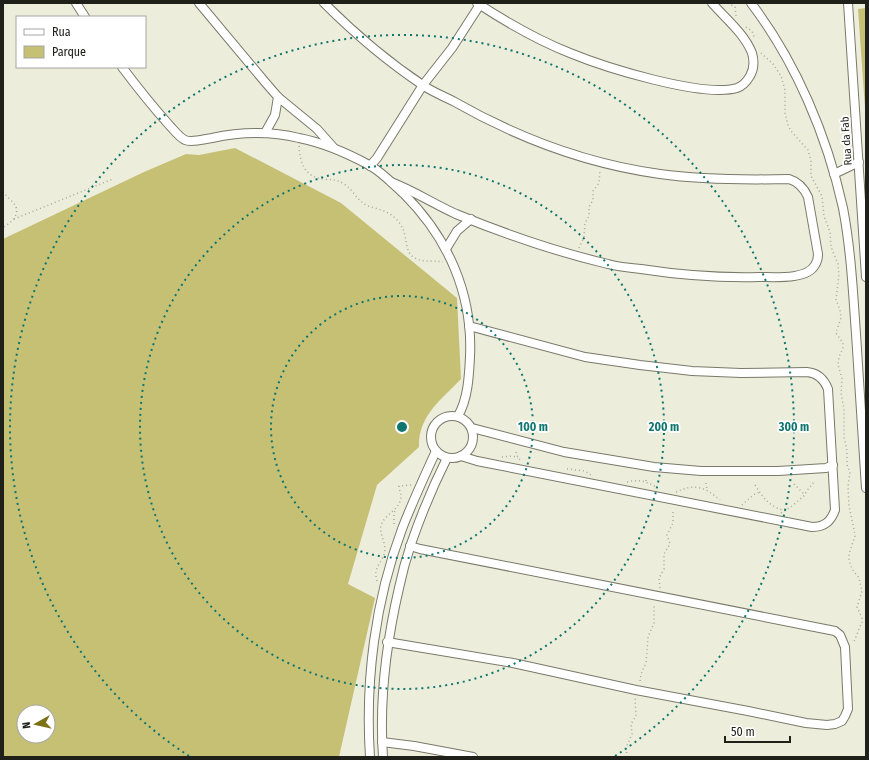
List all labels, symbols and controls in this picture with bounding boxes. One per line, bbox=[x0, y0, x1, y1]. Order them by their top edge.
legend bbox=[16, 16, 146, 68]
text: Rua bbox=[52, 25, 71, 39]
text: Parque bbox=[52, 45, 86, 59]
street label: Rua da Fab bbox=[838, 116, 855, 166]
centre of rings bbox=[395, 420, 409, 434]
text: 100 m bbox=[518, 420, 548, 434]
text: 200 m bbox=[648, 420, 679, 434]
text: 300 m bbox=[778, 420, 809, 434]
north arrow bbox=[16, 704, 56, 744]
scale bar bbox=[725, 718, 790, 744]
text: N bbox=[20, 721, 33, 729]
text: 50 m bbox=[731, 725, 755, 739]

